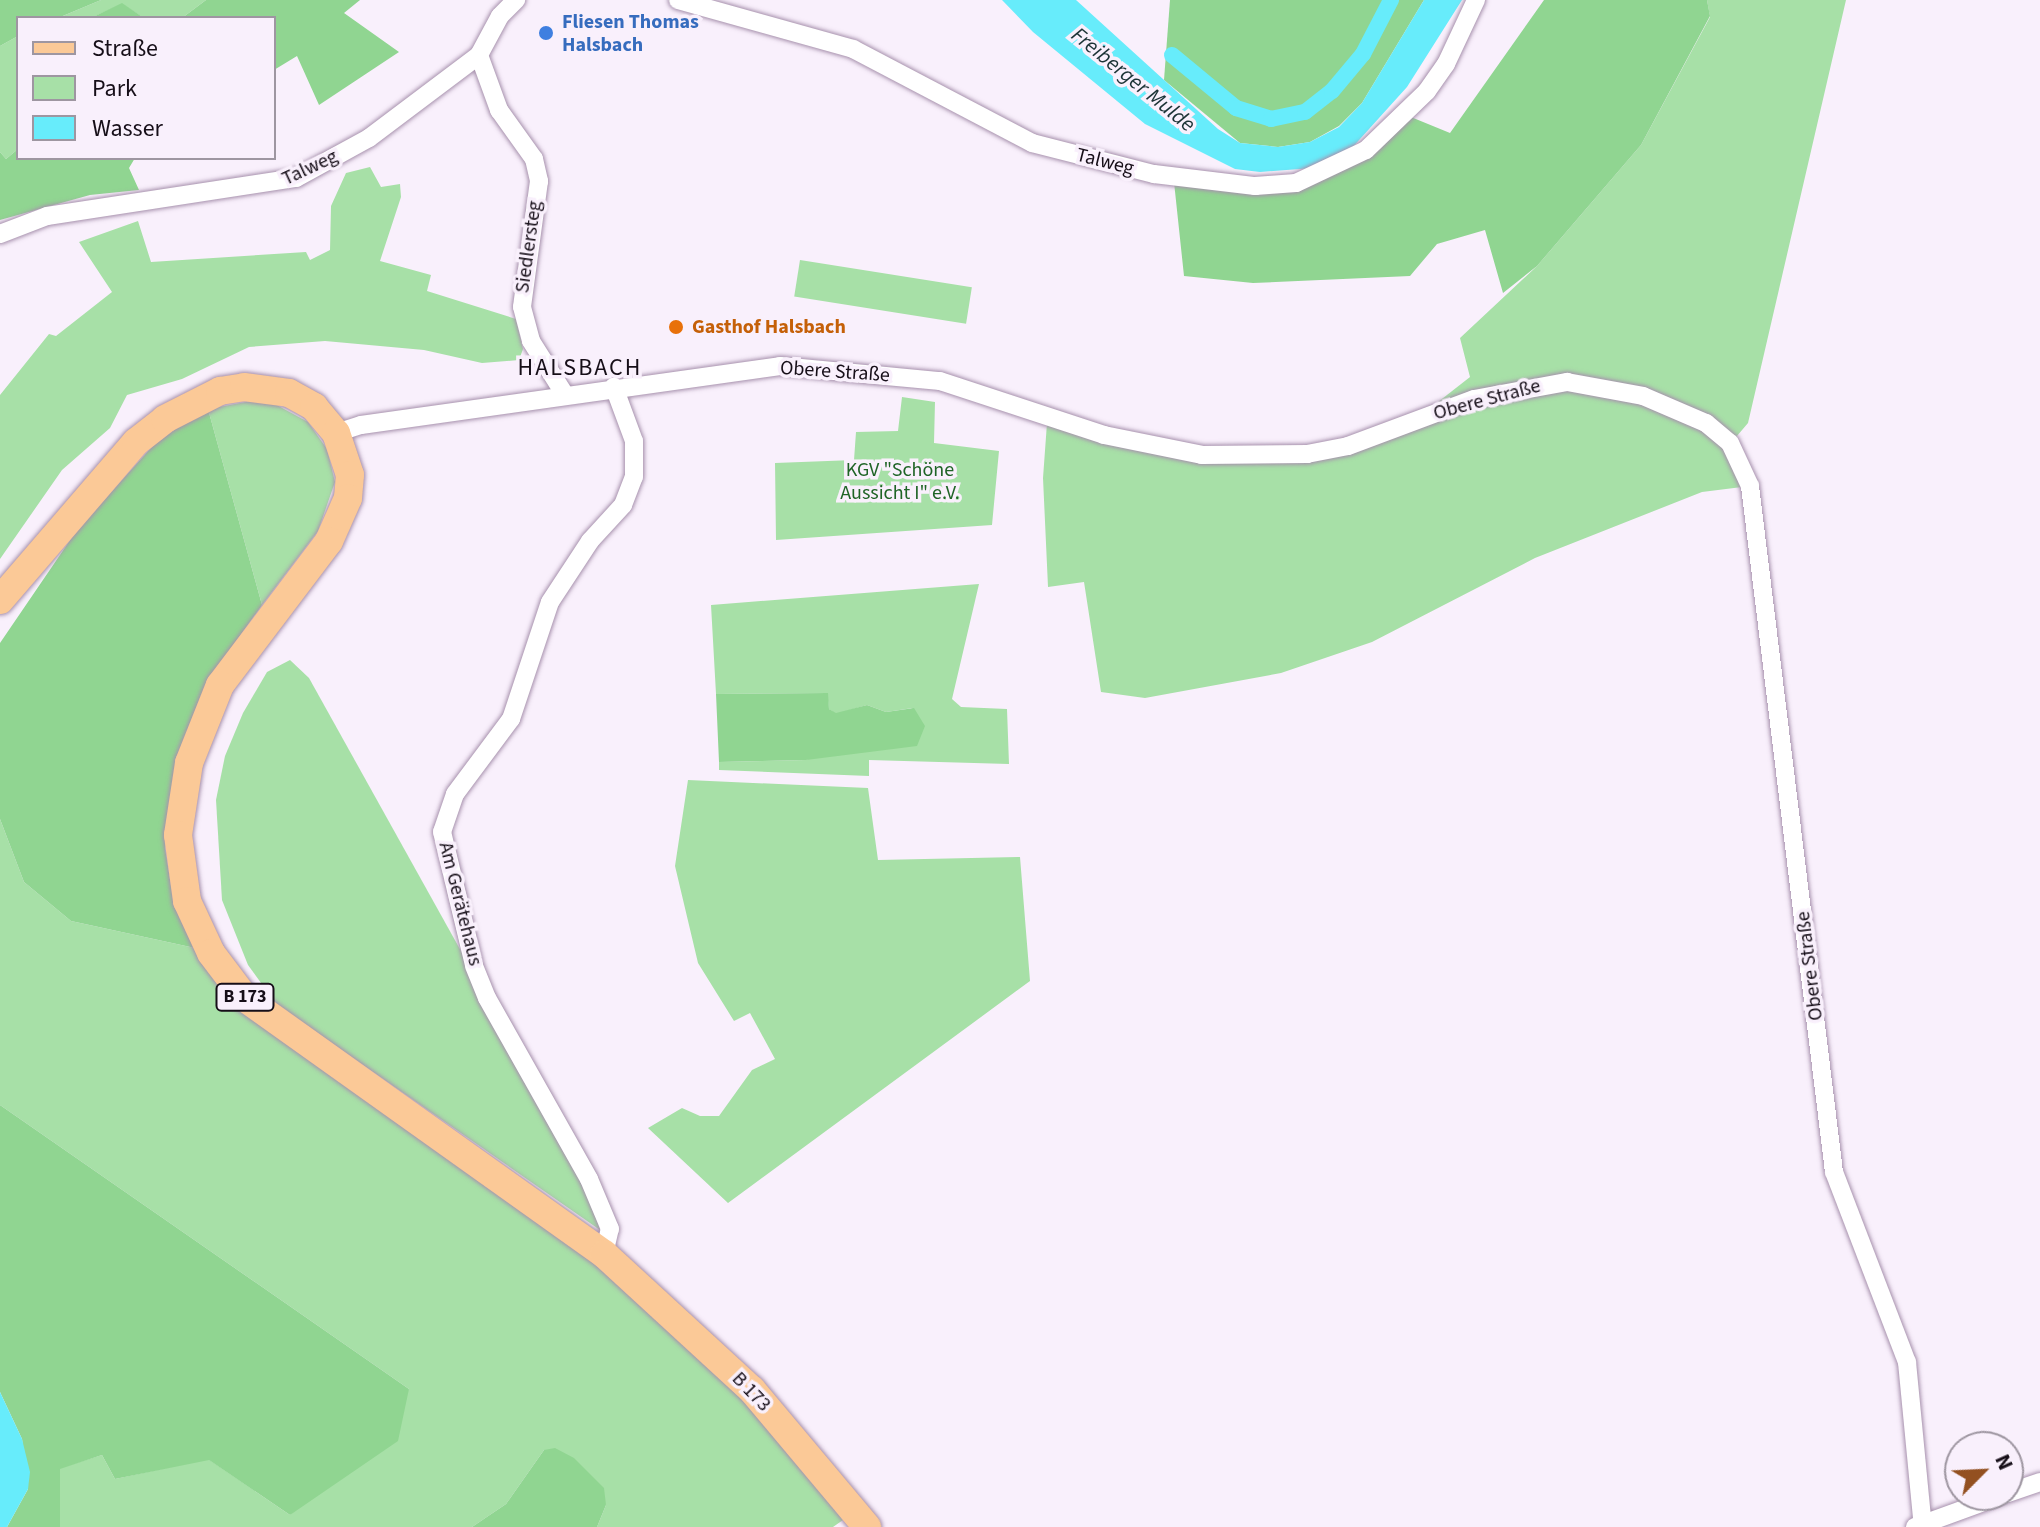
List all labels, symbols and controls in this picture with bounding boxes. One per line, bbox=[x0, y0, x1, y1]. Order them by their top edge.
place label: Fliesen Thomas Halsbach bbox=[562, 10, 699, 57]
legend bbox=[16, 16, 276, 160]
water label: Freiberger Mulde bbox=[1066, 22, 1200, 138]
marker: Fliesen Thomas Halsbach bbox=[537, 24, 555, 42]
text: Straße bbox=[92, 31, 158, 66]
text: Park bbox=[92, 71, 137, 106]
text: Wasser bbox=[92, 111, 163, 146]
street label: Talweg bbox=[1074, 143, 1136, 181]
street label: Talweg bbox=[278, 145, 342, 191]
street label: Siedlersteg bbox=[511, 199, 547, 295]
place label: Gasthof Halsbach bbox=[692, 315, 846, 339]
marker: Gasthof Halsbach bbox=[667, 318, 685, 336]
district label: HALSBACH bbox=[518, 354, 642, 382]
street label: Obere Straße bbox=[779, 356, 891, 388]
street label: Obere Straße bbox=[1431, 374, 1543, 426]
park label: KGV "Schöne Aussicht I" e.V. bbox=[840, 458, 960, 505]
street label: Am Gerätehaus bbox=[433, 840, 487, 968]
street label: Obere Straße bbox=[1791, 910, 1829, 1022]
road number: B 173 bbox=[215, 983, 275, 1011]
street label: B 173 bbox=[727, 1367, 775, 1417]
north arrow bbox=[1944, 1431, 2024, 1511]
text: N bbox=[1987, 1449, 2022, 1475]

